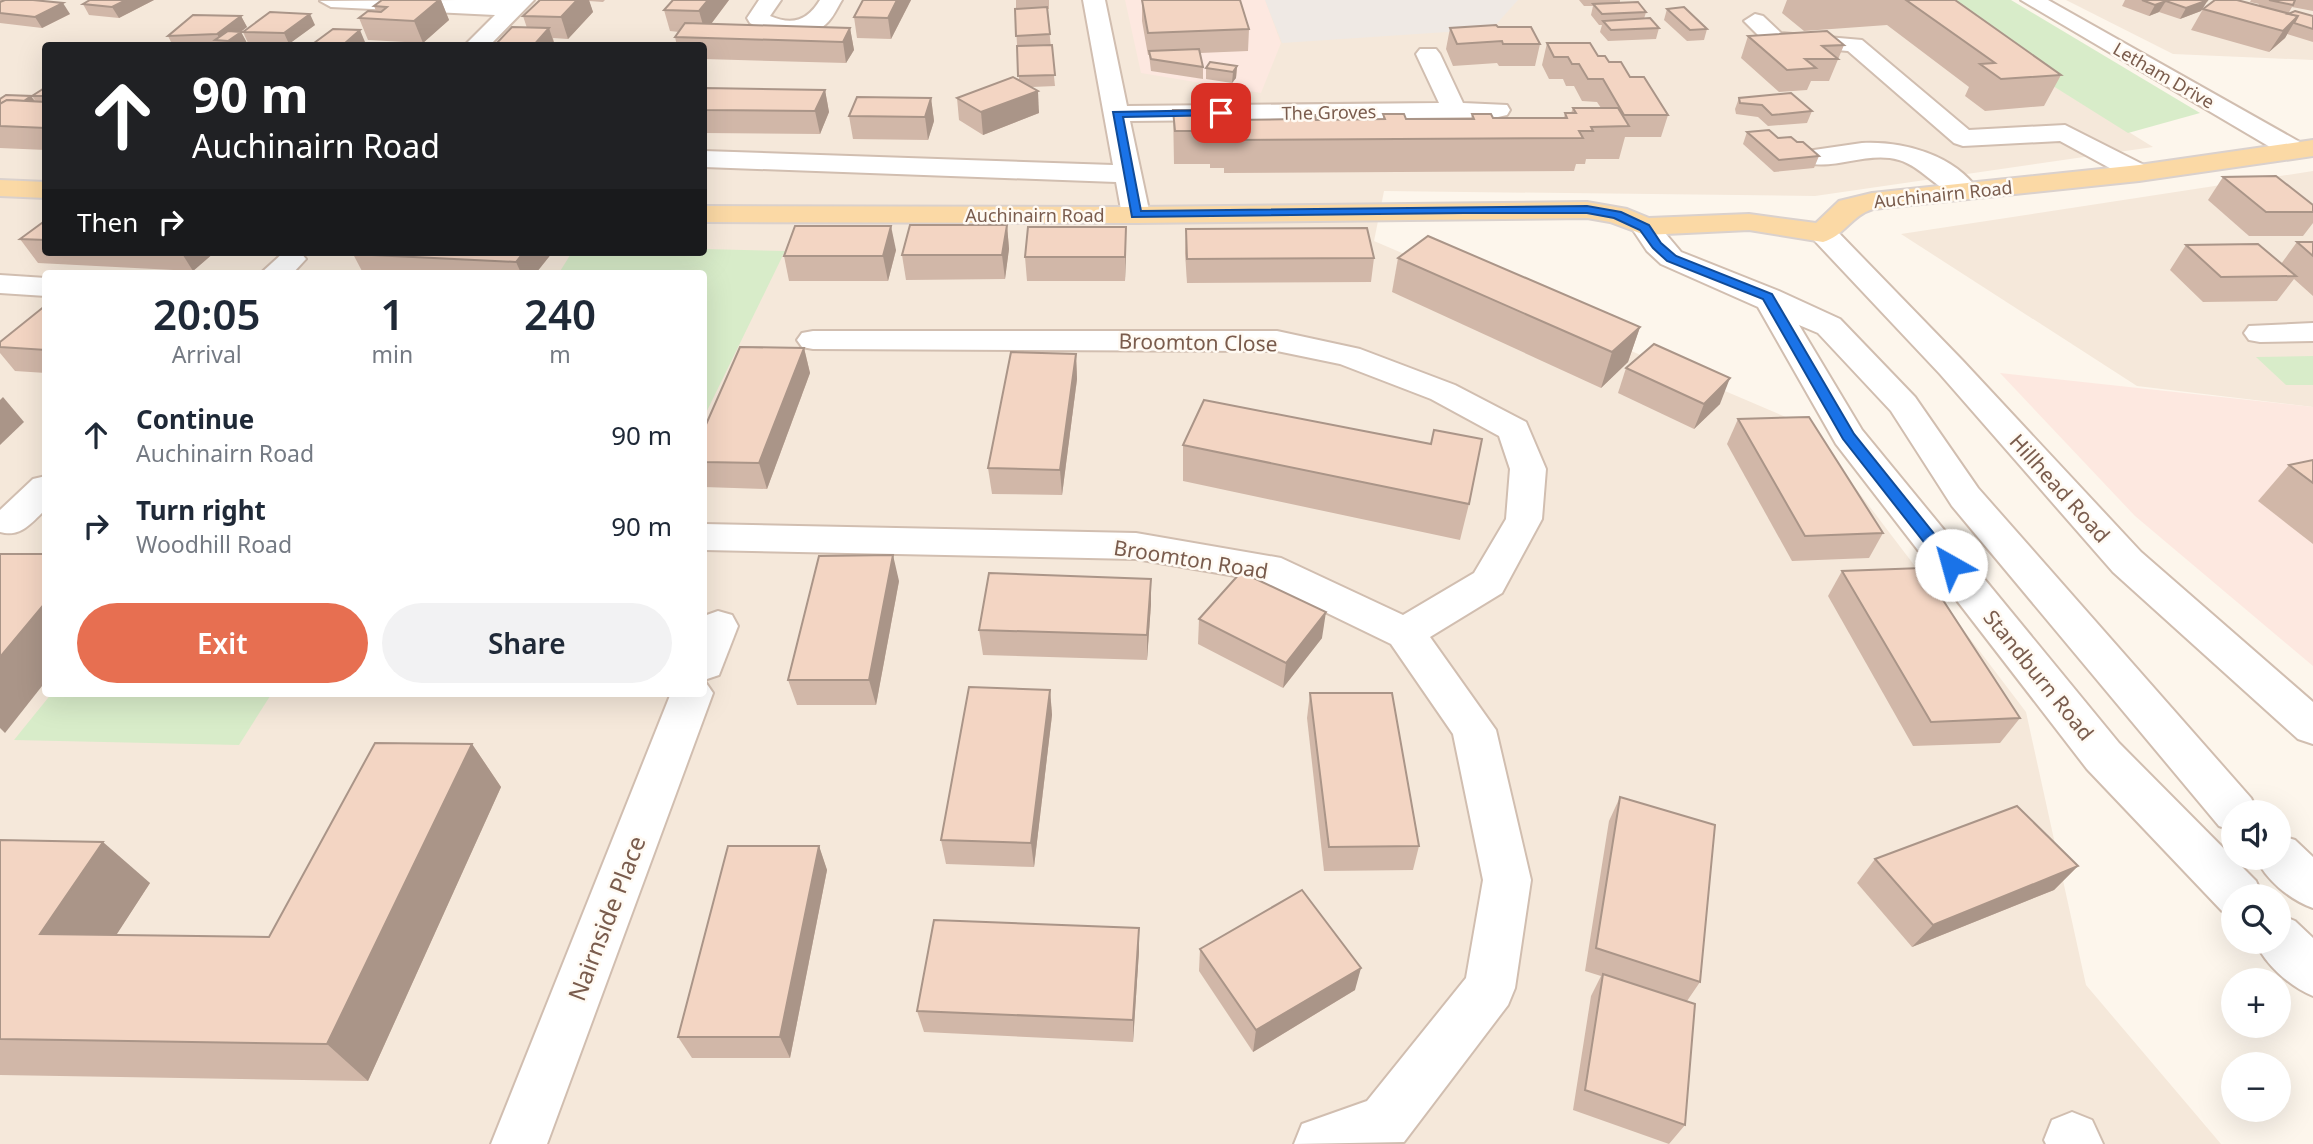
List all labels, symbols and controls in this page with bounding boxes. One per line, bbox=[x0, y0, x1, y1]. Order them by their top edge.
street label: Letham Drive bbox=[2109, 36, 2219, 114]
text: 90 m bbox=[192, 61, 309, 127]
icon: ahead bbox=[77, 70, 168, 161]
pin bbox=[1191, 83, 1251, 143]
icon: arrive bbox=[1202, 94, 1240, 132]
street label: The Groves bbox=[1282, 99, 1376, 125]
text: Auchinairn Road bbox=[192, 124, 440, 167]
street label: Auchinairn Road bbox=[1872, 175, 2014, 213]
icon: right bbox=[152, 203, 190, 241]
street label: Auchinairn Road bbox=[965, 203, 1105, 227]
text: Then bbox=[77, 204, 138, 240]
text: 20:05 bbox=[153, 285, 261, 342]
text: 1 bbox=[380, 285, 404, 342]
text: 240 bbox=[524, 285, 596, 342]
street label: Broomton Close bbox=[1118, 327, 1278, 357]
text: Arrival bbox=[172, 338, 242, 370]
text: min bbox=[371, 338, 413, 370]
text: m bbox=[549, 338, 571, 370]
text: Continue bbox=[136, 401, 254, 437]
icon: ahead bbox=[77, 416, 115, 454]
text: 90 m bbox=[611, 417, 672, 453]
street label: Hillhead Road bbox=[2004, 428, 2116, 548]
text: Auchinairn Road bbox=[136, 437, 314, 469]
text: Turn right bbox=[136, 492, 266, 528]
icon: right bbox=[77, 507, 115, 545]
text: 90 m bbox=[611, 508, 672, 544]
text: Woodhill Road bbox=[136, 528, 292, 560]
position arrow bbox=[1914, 528, 1988, 602]
street label: Broomton Road bbox=[1112, 533, 1270, 585]
button: Exit bbox=[77, 603, 368, 683]
button: Share bbox=[382, 603, 672, 683]
street label: Standburn Road bbox=[1978, 604, 2100, 746]
map controls bbox=[2221, 800, 2291, 1122]
button: sound bbox=[2221, 800, 2291, 870]
street label: Nairnside Place bbox=[559, 831, 653, 1005]
button: search bbox=[2221, 884, 2291, 954]
button: + bbox=[2221, 968, 2291, 1038]
button: − bbox=[2221, 1052, 2291, 1122]

